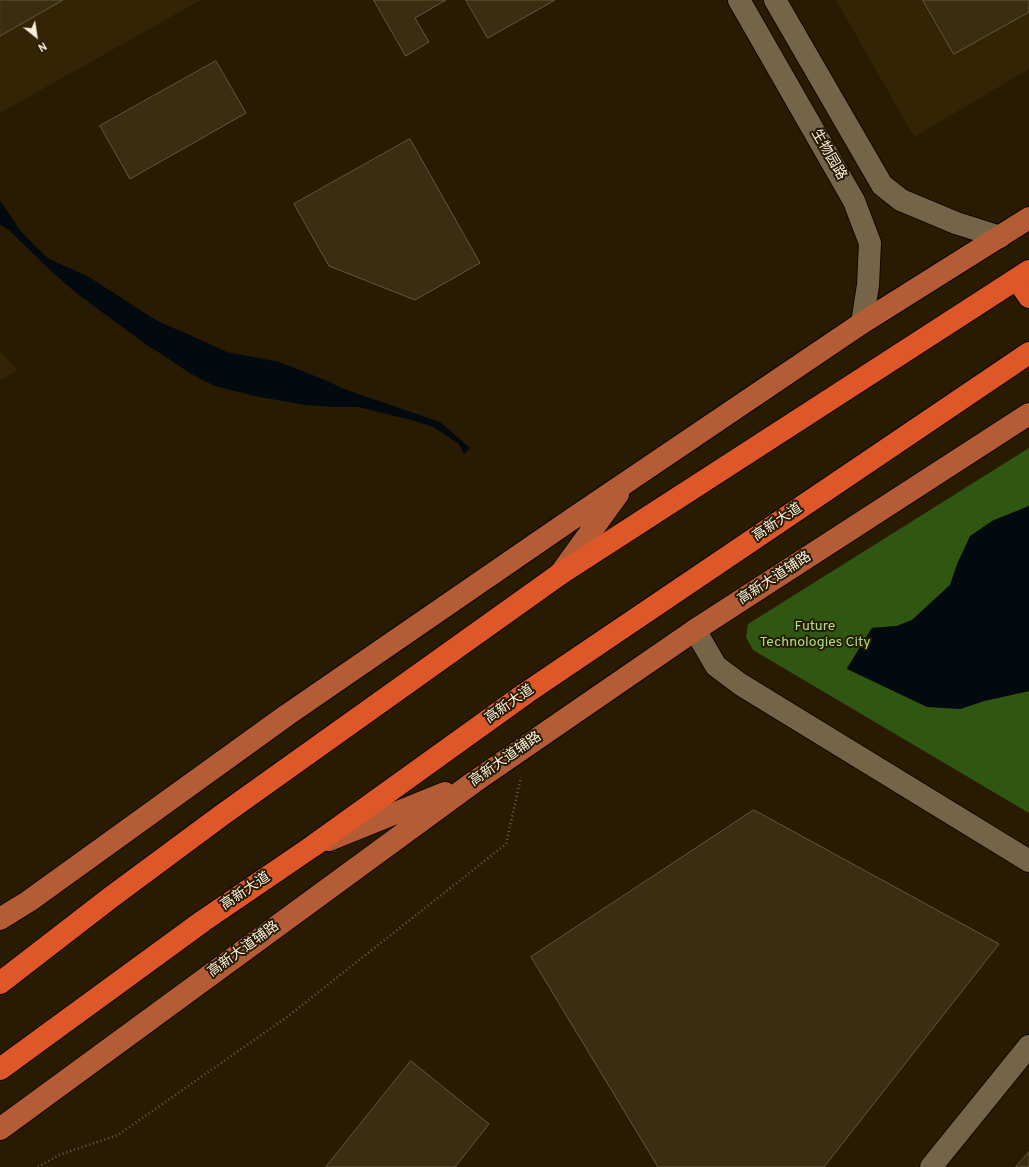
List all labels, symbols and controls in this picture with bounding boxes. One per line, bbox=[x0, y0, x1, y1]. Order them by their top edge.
north arrow bbox=[16, 16, 56, 56]
text: N bbox=[35, 38, 49, 54]
street label: 生物园路 bbox=[807, 127, 849, 183]
street label: 高新大道 bbox=[750, 500, 806, 546]
street label: 高新大道辅路 bbox=[735, 549, 815, 609]
park label: Future Technologies City bbox=[759, 619, 871, 652]
street label: 高新大道 bbox=[482, 682, 538, 728]
street label: 高新大道辅路 bbox=[467, 729, 545, 791]
street label: 高新大道 bbox=[218, 869, 274, 915]
street label: 高新大道辅路 bbox=[205, 919, 283, 981]

